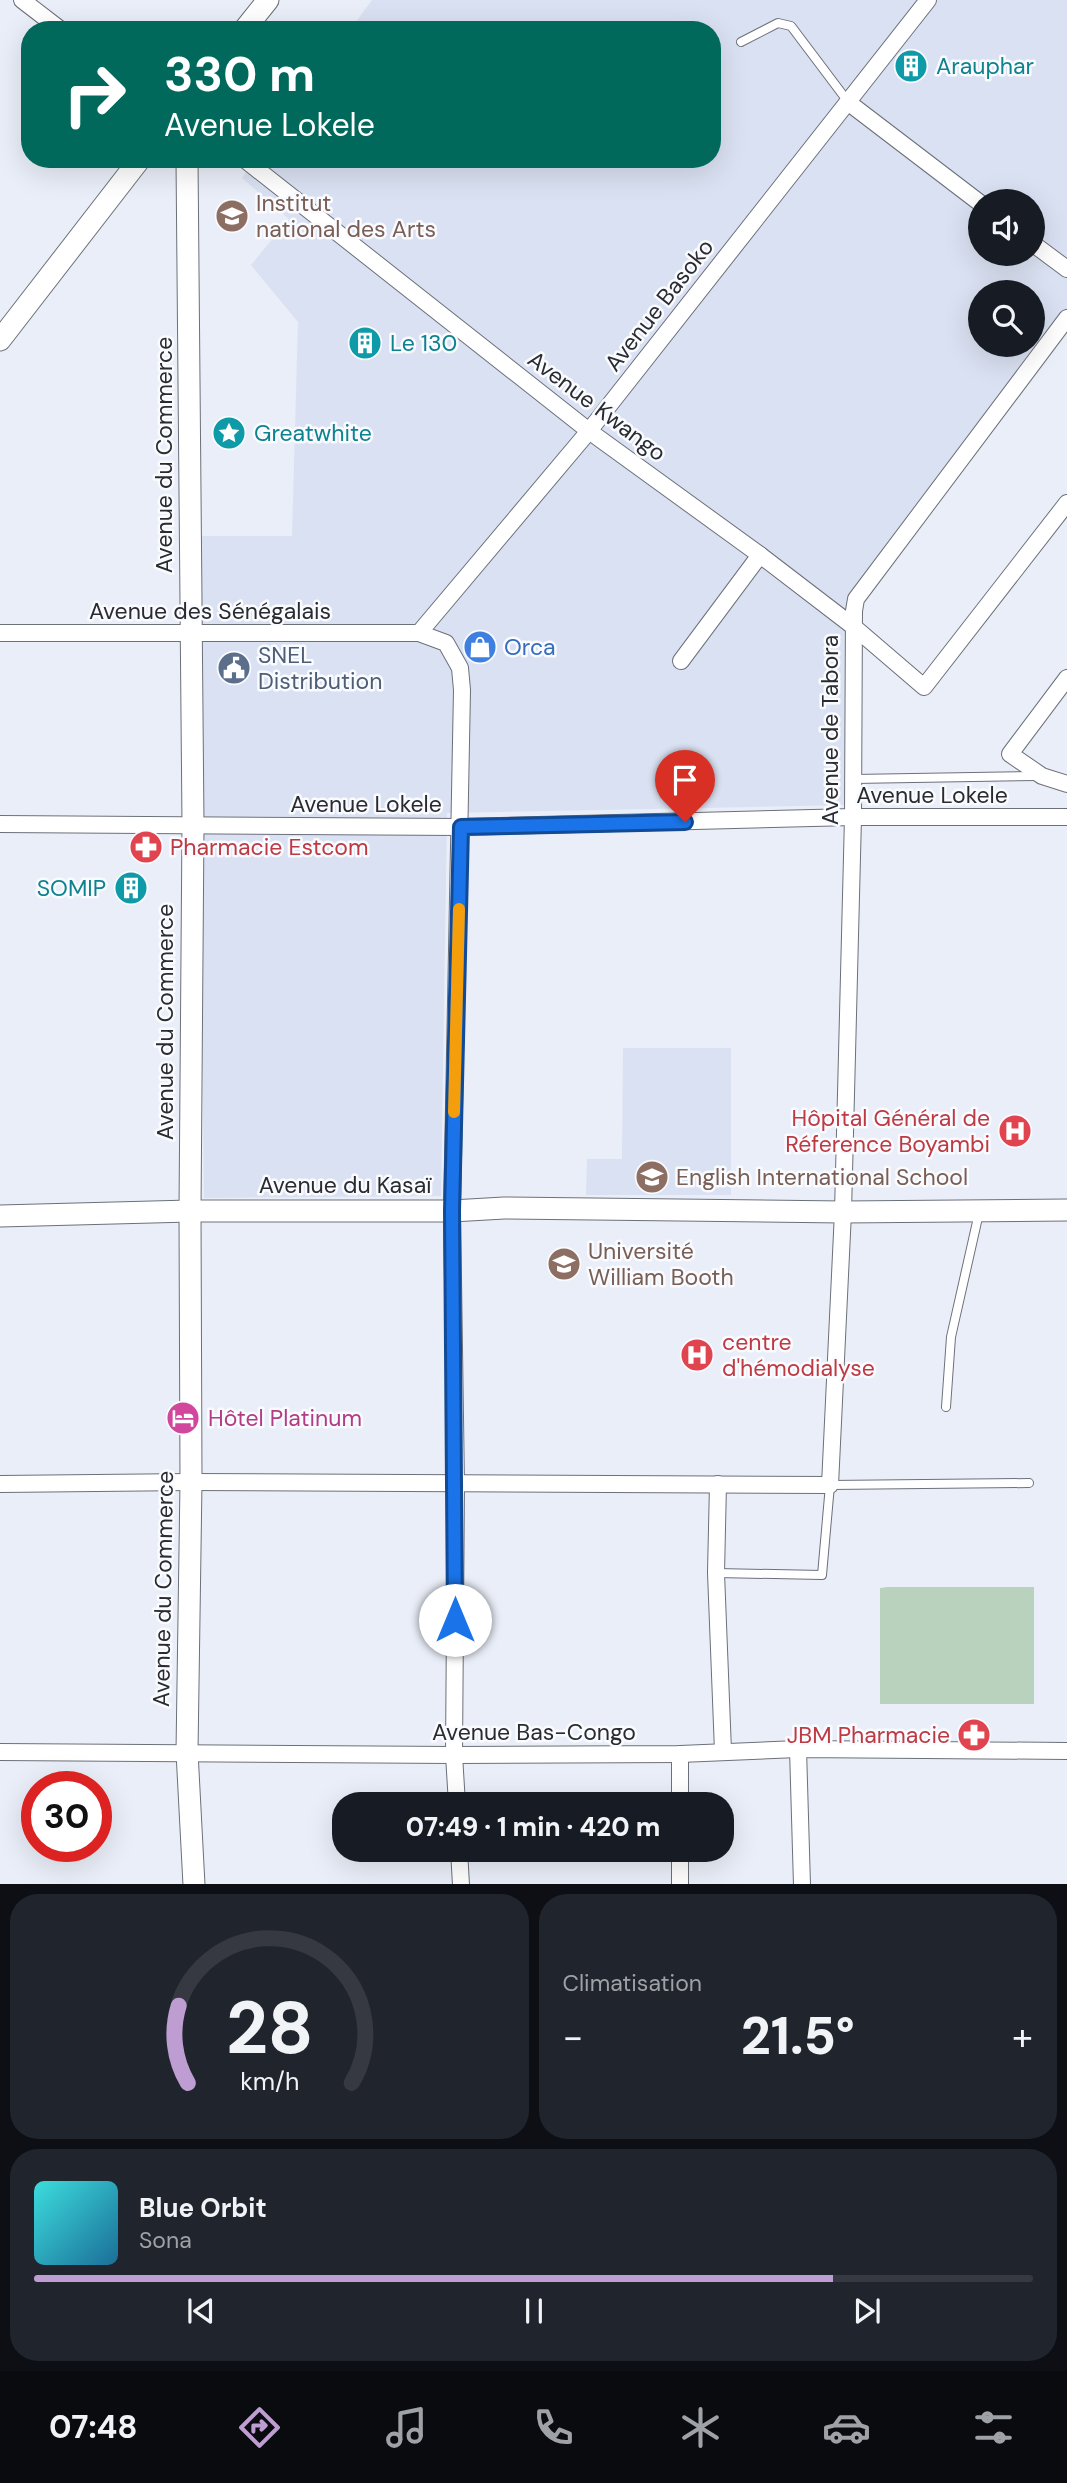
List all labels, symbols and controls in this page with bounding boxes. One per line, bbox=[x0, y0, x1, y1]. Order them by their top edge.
text: 330 m bbox=[164, 42, 315, 106]
building icon: Arauphar bbox=[892, 47, 930, 85]
icon: right bbox=[49, 49, 140, 140]
place label: Arauphar bbox=[936, 51, 1034, 81]
text: Avenue Lokele bbox=[164, 104, 375, 146]
place label: Institut national des Arts bbox=[256, 188, 436, 244]
map controls bbox=[968, 189, 1045, 357]
button: sound bbox=[968, 189, 1045, 266]
school or university icon: Institut national des Arts bbox=[213, 197, 251, 235]
street label: Avenue Basoko bbox=[598, 233, 720, 377]
button: search bbox=[968, 280, 1045, 357]
building icon: Le 130 bbox=[346, 324, 384, 362]
place label: Le 130 bbox=[390, 328, 457, 358]
street label: Avenue du Commerce bbox=[149, 337, 179, 573]
street label: Avenue Kwango bbox=[522, 344, 672, 468]
place icon: Greatwhite bbox=[210, 414, 248, 452]
place label: Greatwhite bbox=[254, 418, 372, 448]
street label: Avenue des Sénégalais bbox=[89, 596, 331, 626]
shop icon: Orca bbox=[461, 628, 499, 666]
place label: Orca bbox=[504, 632, 556, 662]
street label: Avenue de Tabora bbox=[815, 635, 845, 825]
place label: SNEL Distribution bbox=[258, 640, 382, 696]
public building icon: SNEL Distribution bbox=[215, 649, 253, 687]
pin bbox=[655, 750, 715, 822]
icon: arrive bbox=[666, 761, 704, 799]
street label: Avenue Lokele bbox=[856, 780, 1008, 810]
street label: Avenue Lokele bbox=[290, 789, 442, 819]
pharmacy icon: Pharmacie Estcom bbox=[127, 828, 165, 866]
place label: Pharmacie Estcom bbox=[170, 832, 368, 862]
building icon: SOMIP bbox=[112, 869, 150, 907]
place label: SOMIP bbox=[37, 873, 106, 903]
street label: Avenue du Commerce bbox=[150, 904, 180, 1140]
place label: Hôpital Général de Réference Boyambi bbox=[785, 1103, 990, 1159]
hospital icon: Hôpital Général de Réference Boyambi bbox=[996, 1112, 1034, 1150]
school or university icon: English International School bbox=[633, 1158, 671, 1196]
place label: English International School bbox=[676, 1162, 968, 1192]
street label: Avenue du Kasaï bbox=[259, 1170, 432, 1200]
place label: Université William Booth bbox=[588, 1236, 734, 1292]
school or university icon: Université William Booth bbox=[545, 1245, 583, 1283]
place label: centre d'hémodialyse bbox=[722, 1327, 875, 1383]
hospital icon: centre d'hémodialyse bbox=[678, 1336, 716, 1374]
hotel icon: Hôtel Platinum bbox=[164, 1399, 202, 1437]
place label: Hôtel Platinum bbox=[208, 1403, 362, 1433]
street label: Avenue du Commerce bbox=[146, 1471, 180, 1707]
position arrow bbox=[418, 1583, 492, 1657]
pharmacy icon: JBM Pharmacie bbox=[955, 1716, 993, 1754]
street label: Avenue Bas-Congo bbox=[432, 1717, 636, 1747]
place label: JBM Pharmacie bbox=[787, 1720, 950, 1750]
speed limit sign: 30 bbox=[21, 1771, 112, 1862]
text: 07:49 · 1 min · 420 m bbox=[406, 1810, 660, 1844]
text: Climatisation bbox=[563, 1968, 702, 1998]
text: 28 bbox=[225, 1981, 313, 2076]
text: 21.5° bbox=[741, 2002, 855, 2070]
text: − bbox=[563, 2012, 583, 2062]
text: + bbox=[1012, 2012, 1033, 2062]
text: km/h bbox=[240, 2064, 299, 2097]
text: Blue Orbit bbox=[139, 2191, 267, 2225]
text: Sona bbox=[139, 2225, 192, 2255]
icon: previous bbox=[182, 2292, 220, 2330]
icon: pause bbox=[515, 2292, 553, 2330]
icon: next bbox=[848, 2292, 886, 2330]
icon: directions bbox=[235, 2403, 284, 2452]
icon: music bbox=[382, 2403, 431, 2452]
icon: phone bbox=[529, 2403, 578, 2452]
icon: climate bbox=[676, 2403, 725, 2452]
icon: car bbox=[822, 2403, 871, 2452]
icon: filters bbox=[969, 2403, 1018, 2452]
text: 07:48 bbox=[49, 2406, 138, 2448]

